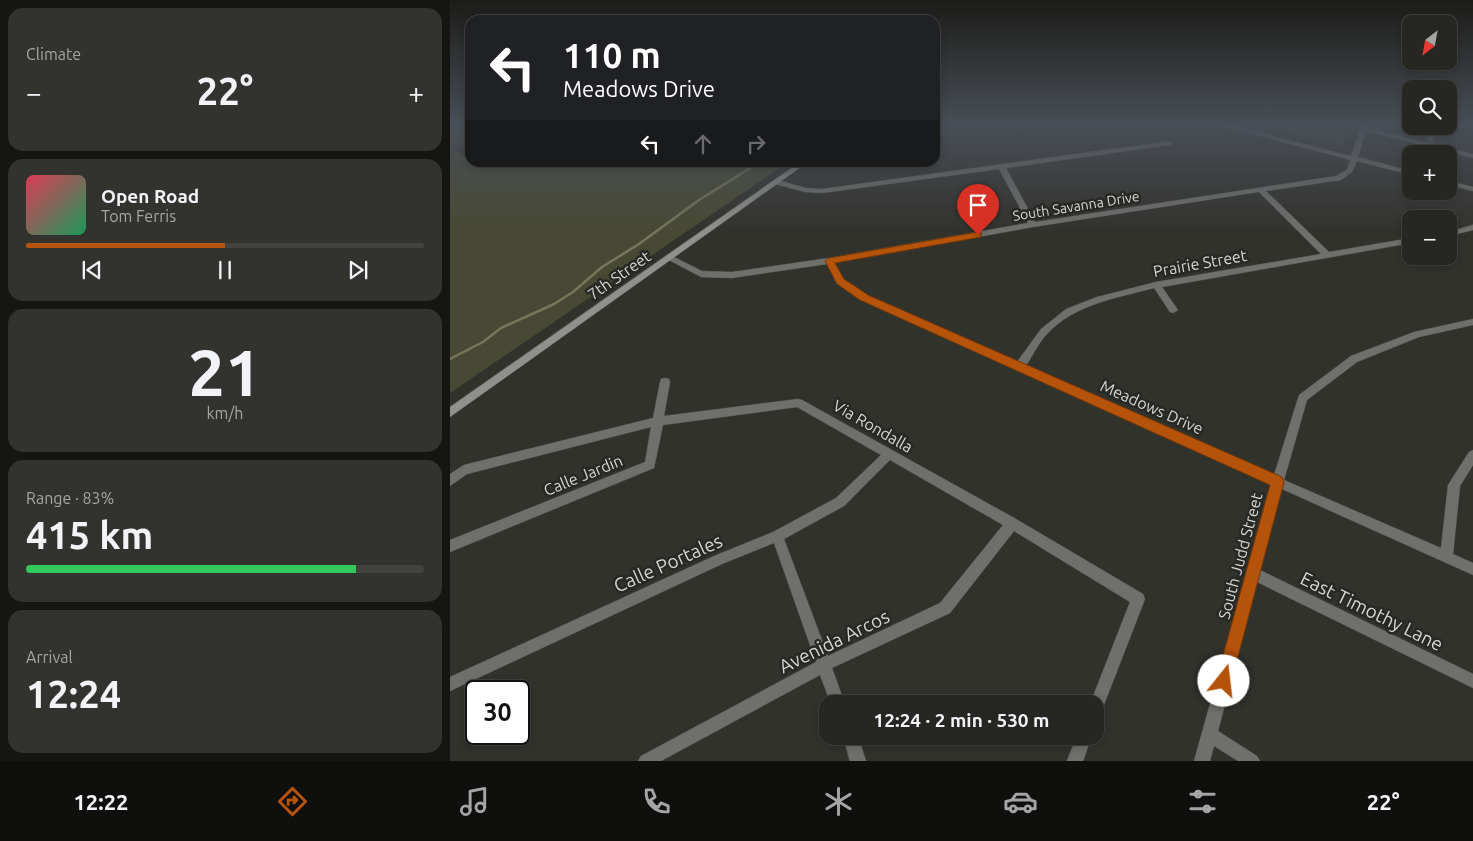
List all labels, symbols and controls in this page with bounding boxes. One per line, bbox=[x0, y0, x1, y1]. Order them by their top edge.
north arrow bbox=[1402, 15, 1458, 70]
map controls bbox=[1402, 15, 1457, 265]
icon: left bbox=[480, 35, 545, 100]
text: 110 m bbox=[563, 35, 661, 75]
text: Climate bbox=[26, 45, 81, 63]
text: 22° bbox=[197, 70, 253, 112]
text: Meadows Drive bbox=[563, 76, 715, 101]
text: − bbox=[26, 77, 42, 108]
text: + bbox=[408, 77, 424, 108]
button: search bbox=[1402, 80, 1457, 135]
icon: left bbox=[636, 130, 664, 158]
icon: ahead bbox=[689, 130, 717, 158]
icon: right bbox=[742, 130, 770, 158]
button: + bbox=[1402, 145, 1457, 200]
pin bbox=[957, 184, 999, 235]
text: Open Road bbox=[101, 185, 199, 207]
street label: South Savanna Drive bbox=[1011, 188, 1141, 224]
icon: arrive bbox=[964, 191, 992, 219]
text: Tom Ferris bbox=[101, 207, 176, 225]
button: − bbox=[1402, 210, 1457, 265]
street label: 7th Street bbox=[584, 246, 655, 303]
street label: Prairie Street bbox=[1152, 246, 1249, 280]
icon: previous bbox=[78, 256, 106, 284]
icon: pause bbox=[211, 256, 239, 284]
icon: next bbox=[344, 256, 372, 284]
text: 21 bbox=[188, 335, 262, 408]
street label: Meadows Drive bbox=[1098, 376, 1206, 438]
street label: Via Rondalla bbox=[830, 396, 916, 456]
text: km/h bbox=[207, 404, 243, 422]
street label: Calle Jardin bbox=[541, 451, 625, 499]
text: Range · 83% bbox=[26, 489, 114, 507]
street label: South Judd Street bbox=[1214, 490, 1266, 621]
text: 415 km bbox=[26, 514, 153, 556]
street label: Calle Portales bbox=[610, 529, 726, 597]
street label: East Timothy Lane bbox=[1297, 567, 1447, 655]
street label: Avenida Arcos bbox=[775, 605, 893, 677]
text: Arrival bbox=[26, 648, 73, 666]
position arrow bbox=[1197, 654, 1249, 706]
text: 12:24 bbox=[26, 673, 121, 715]
speed limit sign: 30 bbox=[465, 680, 530, 745]
text: 12:24 · 2 min · 530 m bbox=[874, 709, 1049, 731]
icon: directions bbox=[275, 784, 310, 819]
icon: music bbox=[457, 784, 492, 819]
icon: phone bbox=[639, 784, 674, 819]
icon: climate bbox=[821, 784, 856, 819]
icon: car bbox=[1003, 784, 1038, 819]
icon: filters bbox=[1185, 784, 1220, 819]
text: 12:22 bbox=[73, 789, 129, 814]
text: 22° bbox=[1367, 789, 1399, 814]

